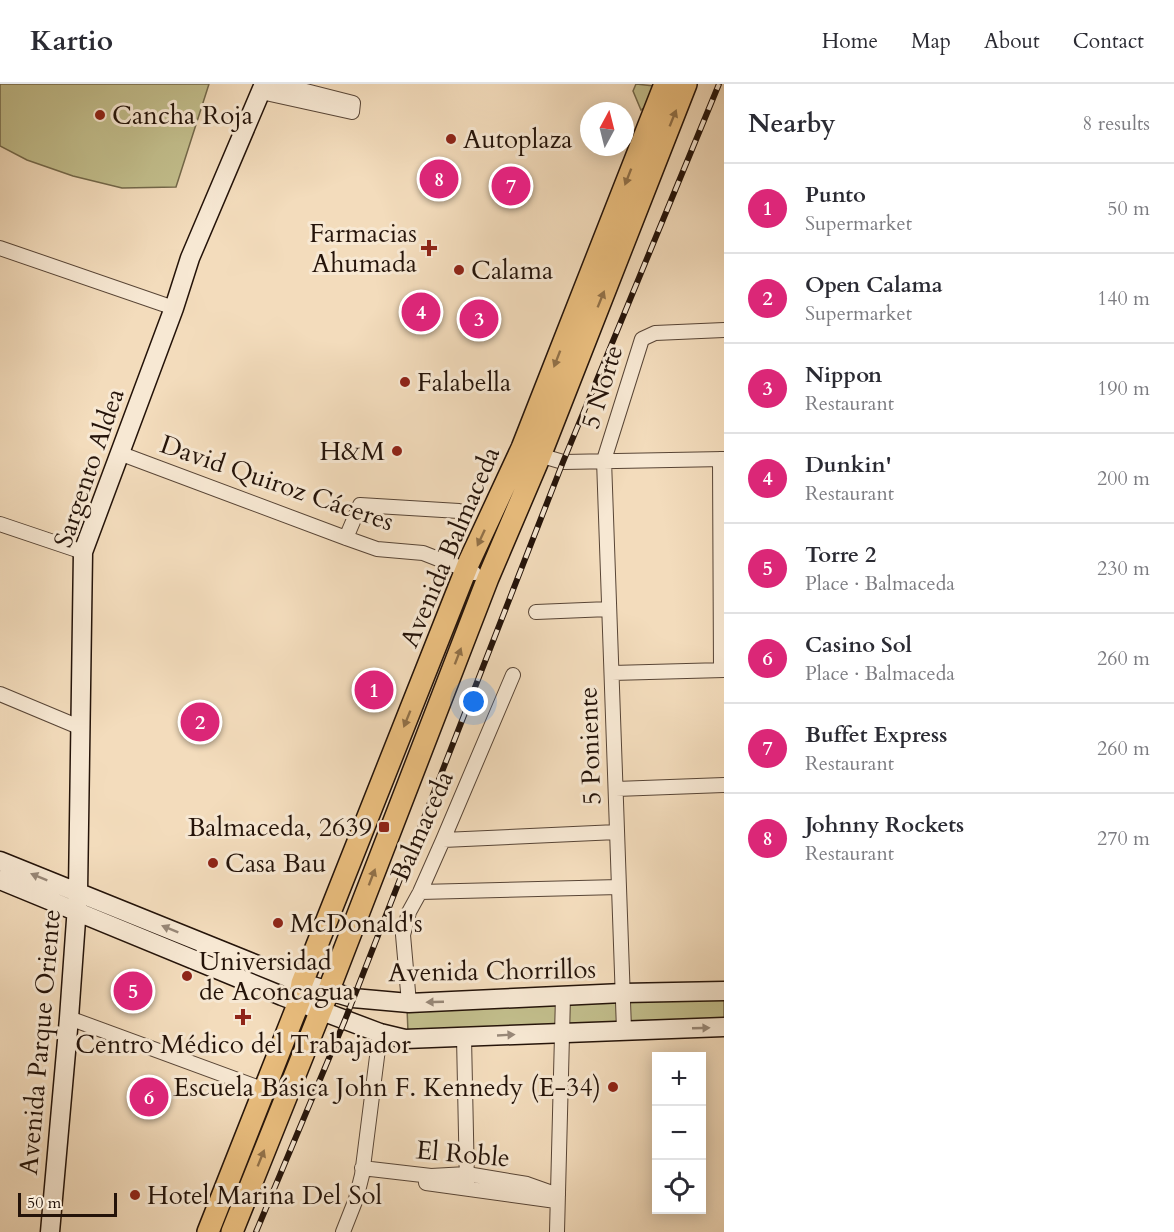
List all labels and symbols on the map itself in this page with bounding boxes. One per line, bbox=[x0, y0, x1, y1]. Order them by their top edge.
place label: Cancha Roja bbox=[112, 98, 253, 133]
north arrow bbox=[580, 102, 634, 156]
marker: Cancha Roja bbox=[93, 108, 107, 122]
one-way arrow bbox=[669, 109, 678, 127]
place label: Autoplaza bbox=[463, 122, 573, 157]
marker: Autoplaza bbox=[444, 132, 458, 146]
pin: 8 bbox=[420, 156, 458, 202]
pin: 7 bbox=[492, 164, 530, 208]
one-way arrow bbox=[623, 169, 633, 187]
place label: Farmacias Ahumada bbox=[309, 216, 417, 281]
marker: Farmacias Ahumada bbox=[422, 241, 436, 255]
place label: Calama bbox=[471, 253, 553, 288]
marker: Calama bbox=[452, 263, 466, 277]
pin: 4 bbox=[402, 290, 440, 334]
one-way arrow bbox=[597, 290, 606, 308]
pin: 3 bbox=[460, 296, 498, 342]
street label: 5 Norte bbox=[573, 341, 631, 433]
one-way arrow bbox=[552, 350, 561, 368]
place label: Falabella bbox=[417, 365, 511, 400]
marker: Falabella bbox=[398, 375, 412, 389]
street label: Sargento Aldea bbox=[45, 384, 133, 552]
street label: David Quiroz Cáceres bbox=[156, 427, 398, 539]
place label: H&M bbox=[319, 434, 385, 469]
street label: Avenida Balmaceda bbox=[392, 441, 508, 653]
marker: H&M bbox=[390, 444, 404, 458]
one-way arrow bbox=[476, 530, 485, 547]
one-way arrow bbox=[453, 646, 463, 664]
pin: 1 bbox=[354, 668, 394, 712]
street label: 5 Poniente bbox=[570, 686, 610, 806]
your location bbox=[459, 687, 488, 716]
pin: 2 bbox=[180, 700, 220, 744]
one-way arrow bbox=[402, 710, 411, 728]
street label: Balmaceda bbox=[382, 765, 462, 887]
place label: Balmaceda, 2639 bbox=[188, 810, 372, 845]
marker: Balmaceda, 2639 bbox=[377, 820, 391, 834]
place label: Casa Bau bbox=[225, 846, 326, 881]
marker: Casa Bau bbox=[206, 856, 220, 870]
one-way arrow bbox=[368, 867, 378, 885]
one-way arrow bbox=[30, 871, 48, 881]
place label: McDonald's bbox=[290, 906, 423, 941]
street label: Avenida Parque Oriente bbox=[11, 908, 69, 1176]
marker: McDonald's bbox=[271, 916, 285, 930]
one-way arrow bbox=[161, 924, 179, 934]
place label: Universidad de Aconcagua bbox=[199, 944, 354, 1009]
street label: Avenida Chorrillos bbox=[388, 952, 596, 990]
pin: 5 bbox=[114, 968, 152, 1014]
marker: Universidad de Aconcagua bbox=[180, 969, 194, 983]
one-way arrow bbox=[425, 998, 444, 1007]
marker: Centro Médico del Trabajador bbox=[234, 1008, 252, 1026]
one-way arrow bbox=[691, 1023, 710, 1032]
place label: Centro Médico del Trabajador bbox=[75, 1027, 411, 1062]
one-way arrow bbox=[496, 1030, 515, 1039]
place label: Escuela Básica John F. Kennedy (E-34) bbox=[173, 1070, 601, 1105]
pin: 6 bbox=[130, 1074, 168, 1120]
marker: Escuela Básica John F. Kennedy (E-34) bbox=[606, 1080, 620, 1094]
street label: El Roble bbox=[415, 1132, 511, 1176]
one-way arrow bbox=[257, 1149, 266, 1167]
place label: Hotel Marina Del Sol bbox=[147, 1178, 383, 1213]
marker: Hotel Marina Del Sol bbox=[128, 1188, 142, 1202]
scale bar bbox=[18, 1190, 117, 1218]

